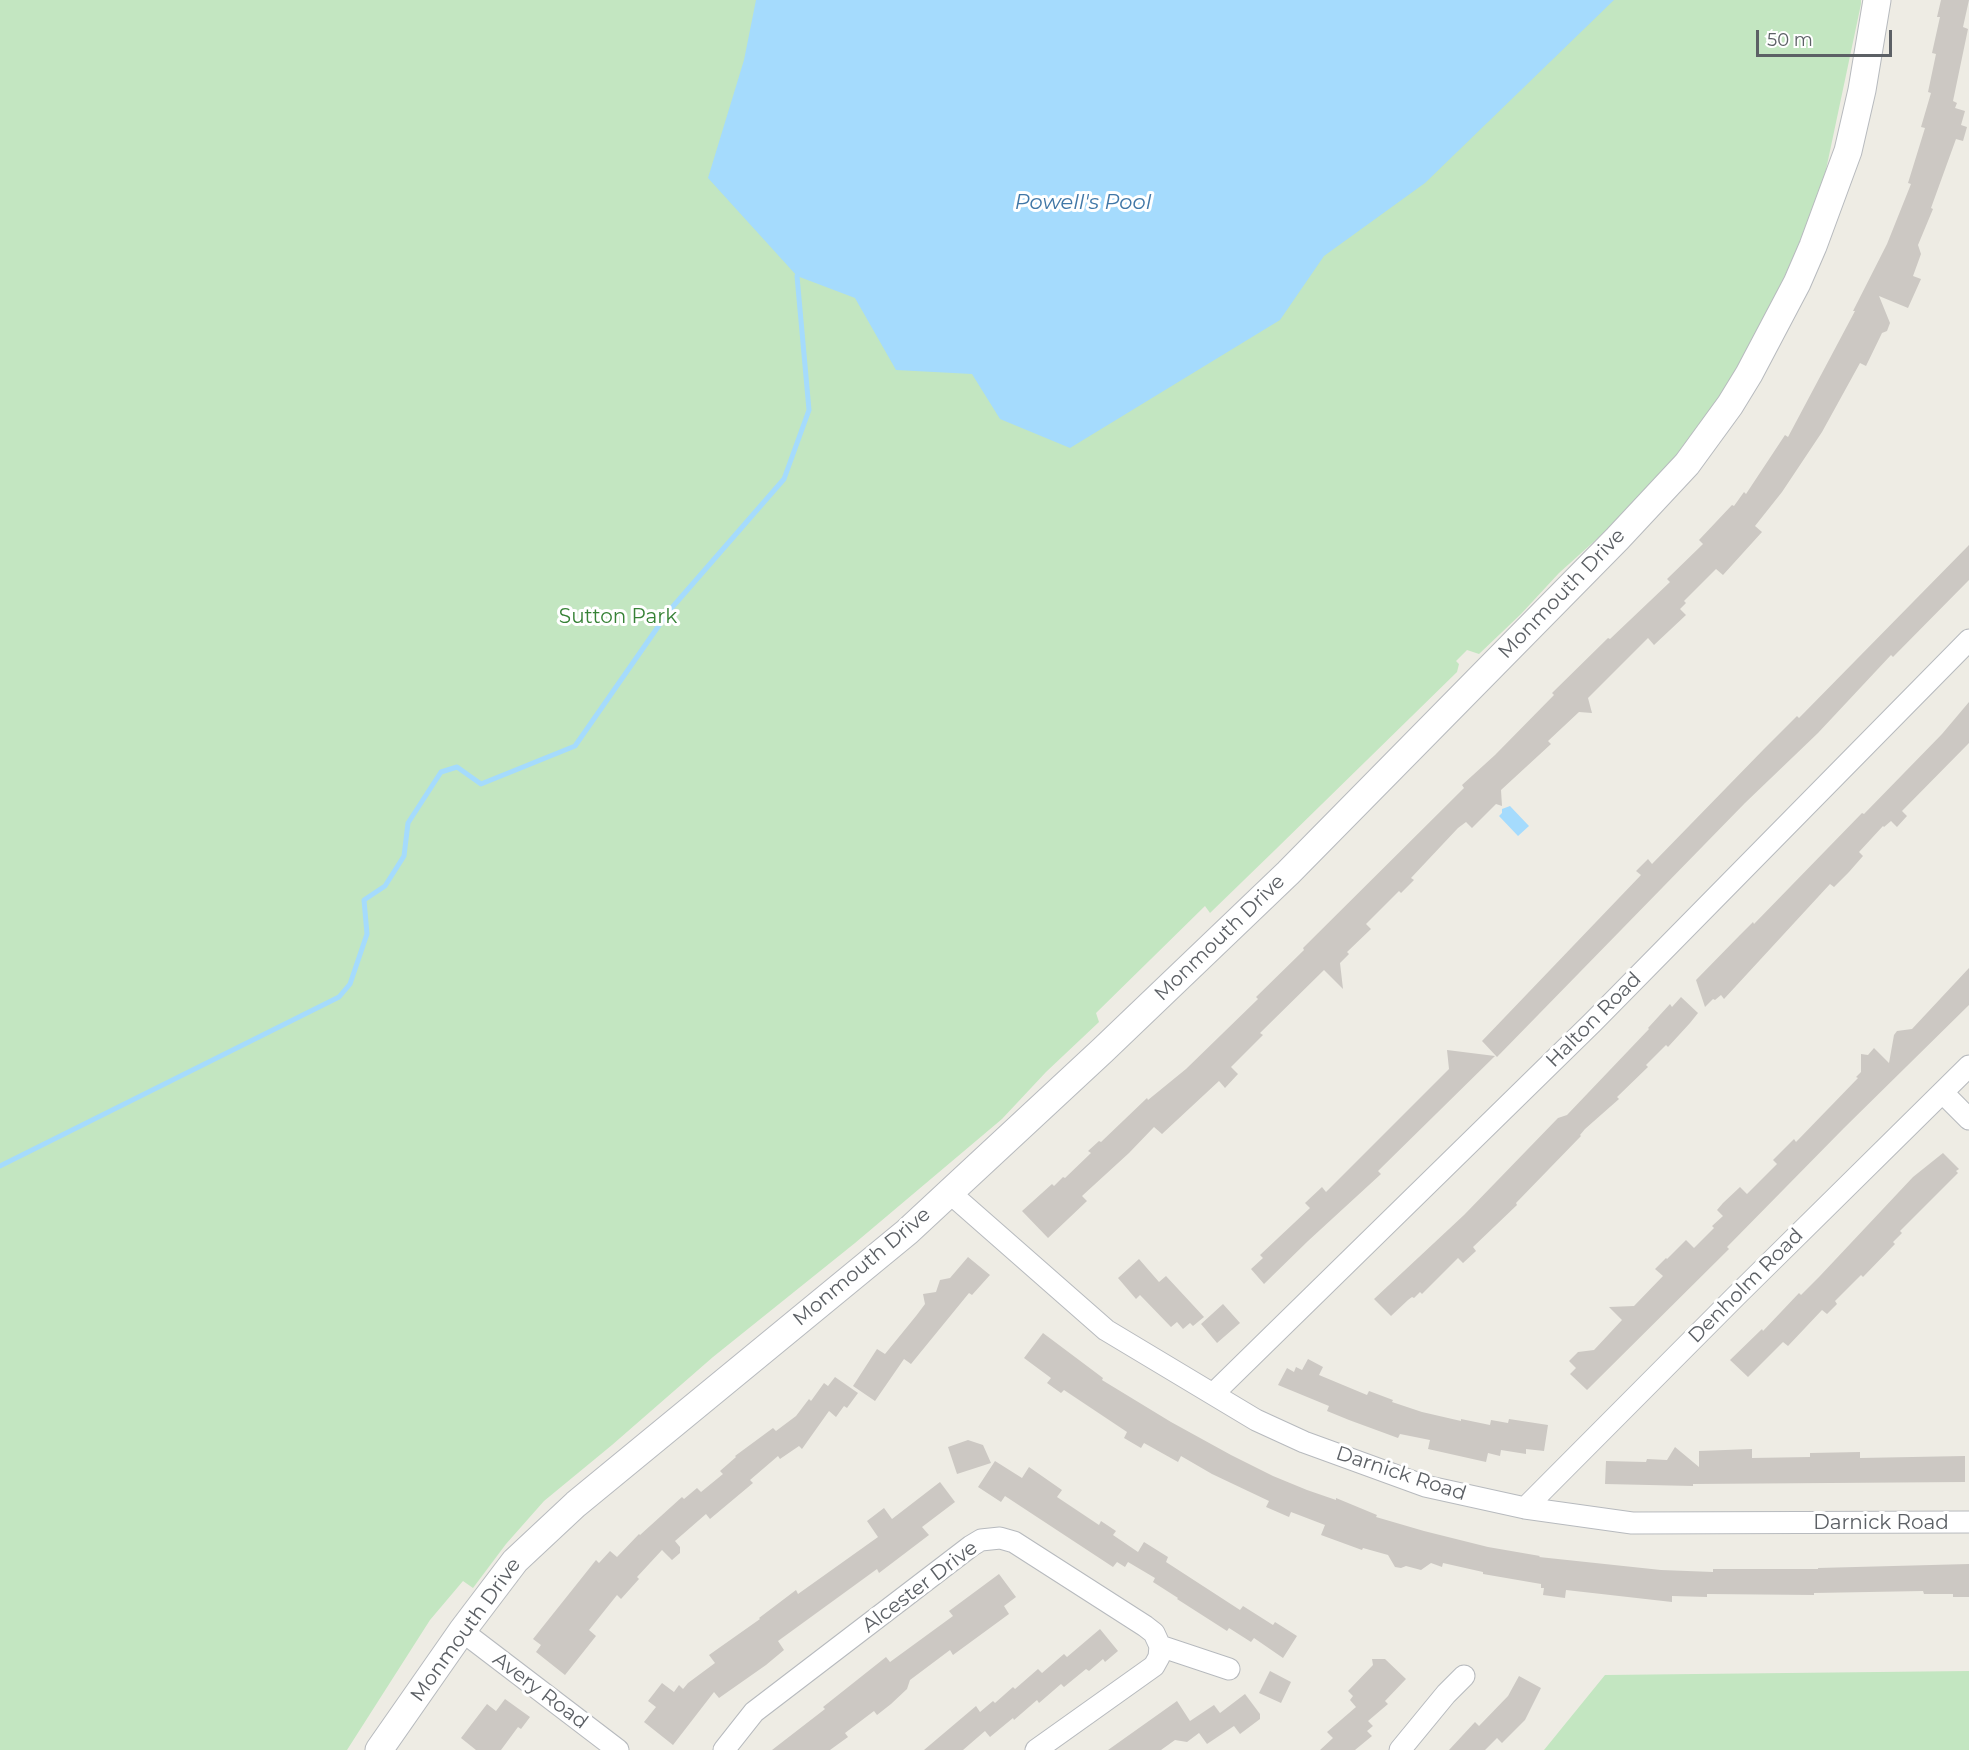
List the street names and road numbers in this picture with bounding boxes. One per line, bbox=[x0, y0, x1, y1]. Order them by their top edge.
street label: Monmouth Drive bbox=[1494, 524, 1630, 664]
street label: Monmouth Drive bbox=[1150, 870, 1290, 1006]
street label: Halton Road bbox=[1541, 967, 1647, 1073]
street label: Monmouth Drive bbox=[789, 1203, 935, 1331]
street label: Denholm Road bbox=[1684, 1224, 1808, 1348]
street label: Darnick Road bbox=[1333, 1442, 1469, 1506]
street label: Darnick Road bbox=[1813, 1511, 1949, 1535]
street label: Alcester Drive bbox=[858, 1536, 982, 1638]
street label: Monmouth Drive bbox=[406, 1554, 526, 1706]
street label: Avery Road bbox=[488, 1648, 592, 1734]

